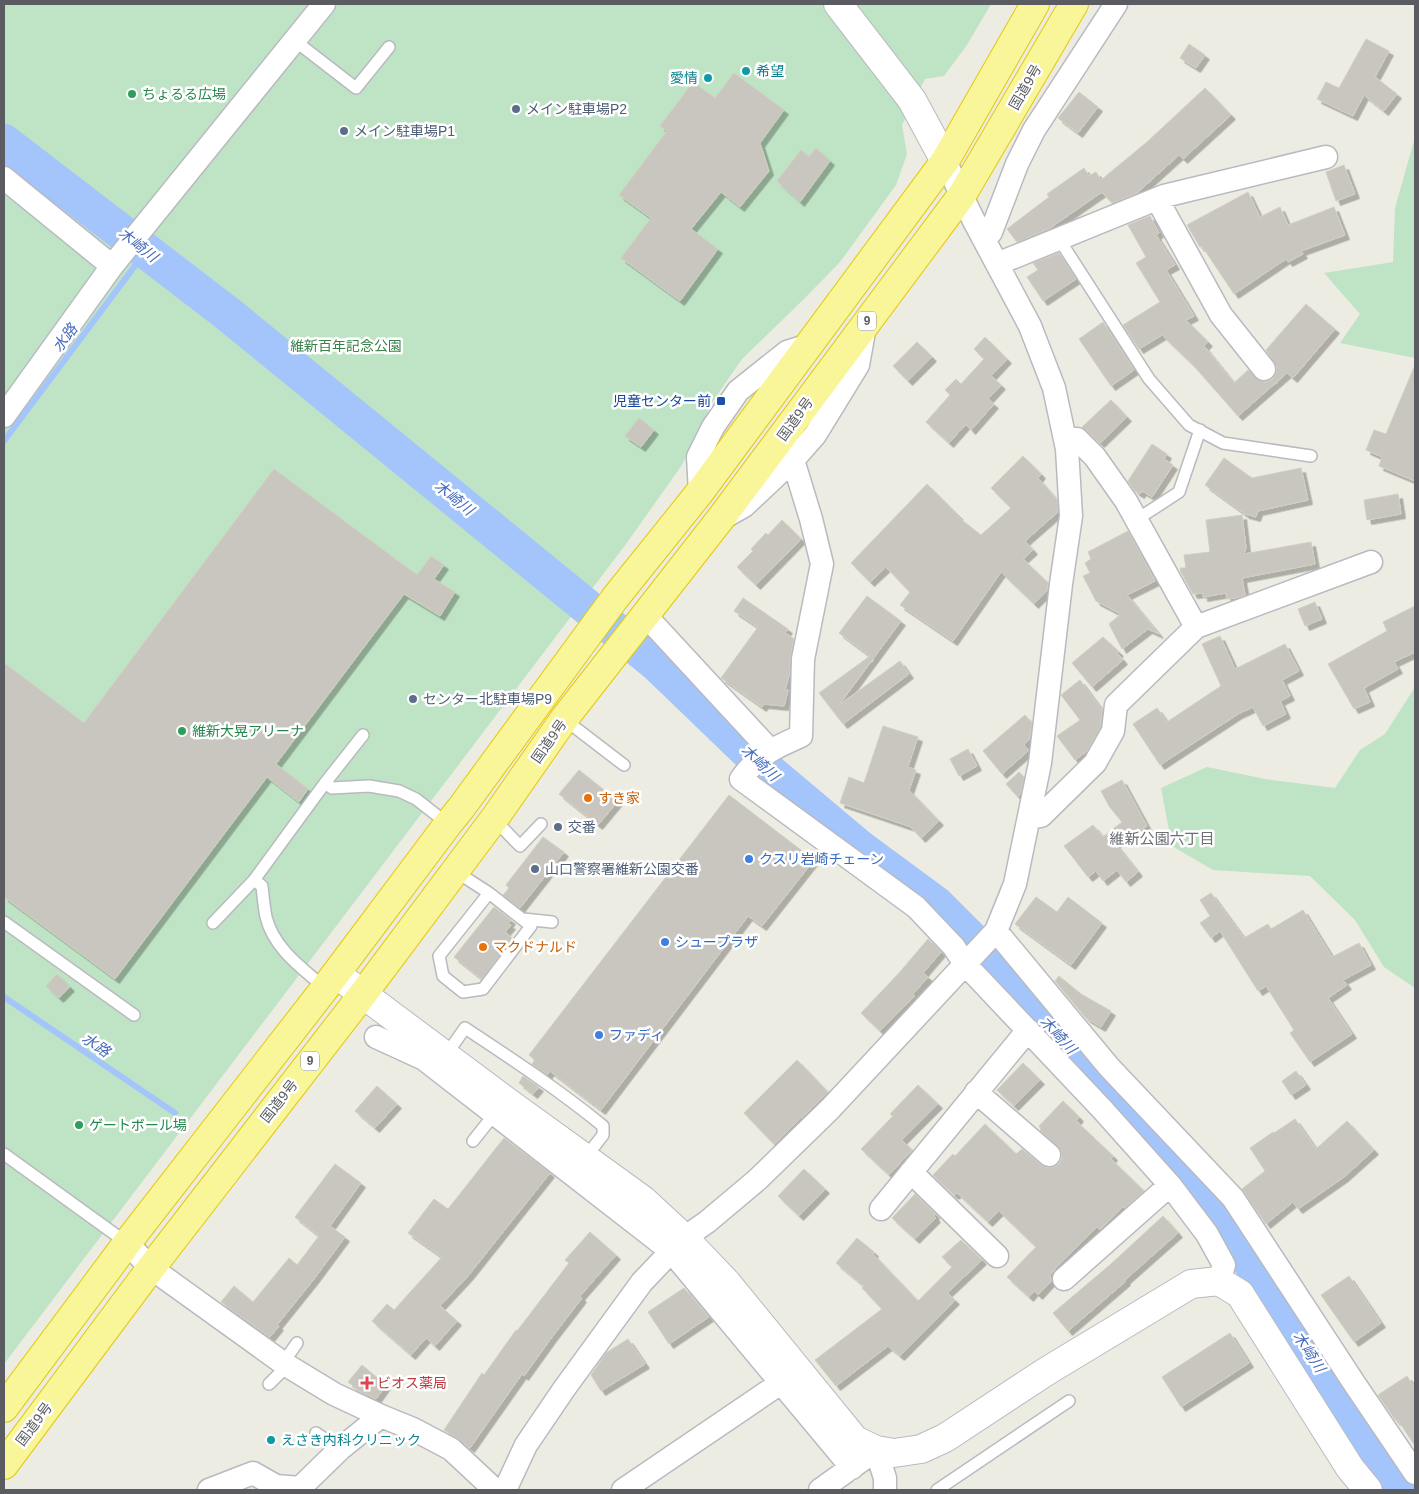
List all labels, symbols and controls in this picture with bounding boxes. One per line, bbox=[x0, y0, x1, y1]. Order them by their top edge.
street label: 国道9号 bbox=[1006, 61, 1044, 113]
place label: 希望 bbox=[756, 63, 784, 79]
marker: 希望 bbox=[740, 65, 752, 77]
place label: 愛情 bbox=[670, 70, 698, 86]
marker: 愛情 bbox=[702, 72, 714, 84]
place label: ちょるる広場 bbox=[142, 86, 226, 102]
marker: ちょるる広場 bbox=[126, 88, 138, 100]
place label: メイン駐車場P2 bbox=[526, 101, 627, 117]
marker: メイン駐車場P2 bbox=[510, 103, 522, 115]
place label: メイン駐車場P1 bbox=[354, 123, 455, 139]
marker: メイン駐車場P1 bbox=[338, 125, 350, 137]
water label: 木崎川 bbox=[115, 224, 163, 266]
road number: 9 bbox=[858, 312, 876, 331]
water label: 水路 bbox=[49, 319, 82, 355]
park label: 維新百年記念公園 bbox=[290, 338, 402, 354]
place label: 児童センター前 bbox=[613, 393, 711, 409]
street label: 国道9号 bbox=[774, 394, 816, 444]
marker: 児童センター前 bbox=[715, 395, 727, 407]
water label: 木崎川 bbox=[431, 477, 479, 520]
place label: センター北駐車場P9 bbox=[423, 691, 552, 707]
marker: センター北駐車場P9 bbox=[407, 693, 419, 705]
street label: 国道9号 bbox=[528, 716, 570, 766]
place label: 維新大晃アリーナ bbox=[192, 723, 304, 739]
marker: 維新大晃アリーナ bbox=[176, 725, 188, 737]
water label: 木崎川 bbox=[738, 741, 784, 786]
place label: すき家 bbox=[598, 790, 640, 806]
marker: すき家 bbox=[582, 792, 594, 804]
place label: 交番 bbox=[568, 819, 596, 835]
marker: 交番 bbox=[552, 821, 564, 833]
district label: 維新公園六丁目 bbox=[1109, 830, 1215, 847]
place label: クスリ岩崎チェーン bbox=[759, 851, 884, 867]
marker: クスリ岩崎チェーン bbox=[743, 853, 755, 865]
place label: 山口警察署維新公園交番 bbox=[545, 861, 699, 877]
marker: 山口警察署維新公園交番 bbox=[529, 863, 541, 875]
place label: シュープラザ bbox=[675, 934, 758, 950]
marker: シュープラザ bbox=[659, 936, 671, 948]
place label: マクドナルド bbox=[493, 939, 577, 955]
marker: マクドナルド bbox=[477, 941, 489, 953]
water label: 木崎川 bbox=[1037, 1012, 1081, 1058]
place label: ファディ bbox=[609, 1027, 664, 1043]
water label: 水路 bbox=[79, 1029, 115, 1061]
marker: ファディ bbox=[593, 1029, 605, 1041]
road number: 9 bbox=[301, 1052, 319, 1070]
street label: 国道9号 bbox=[257, 1076, 301, 1126]
place label: ゲートボール場 bbox=[89, 1117, 187, 1133]
marker: ゲートボール場 bbox=[73, 1119, 85, 1131]
water label: 木崎川 bbox=[1290, 1328, 1330, 1377]
place label: ビオス薬局 bbox=[377, 1375, 447, 1391]
marker: ビオス薬局 bbox=[361, 1377, 373, 1389]
street label: 国道9号 bbox=[13, 1399, 55, 1449]
place label: えさき内科クリニック bbox=[281, 1432, 421, 1448]
marker: えさき内科クリニック bbox=[265, 1434, 277, 1446]

